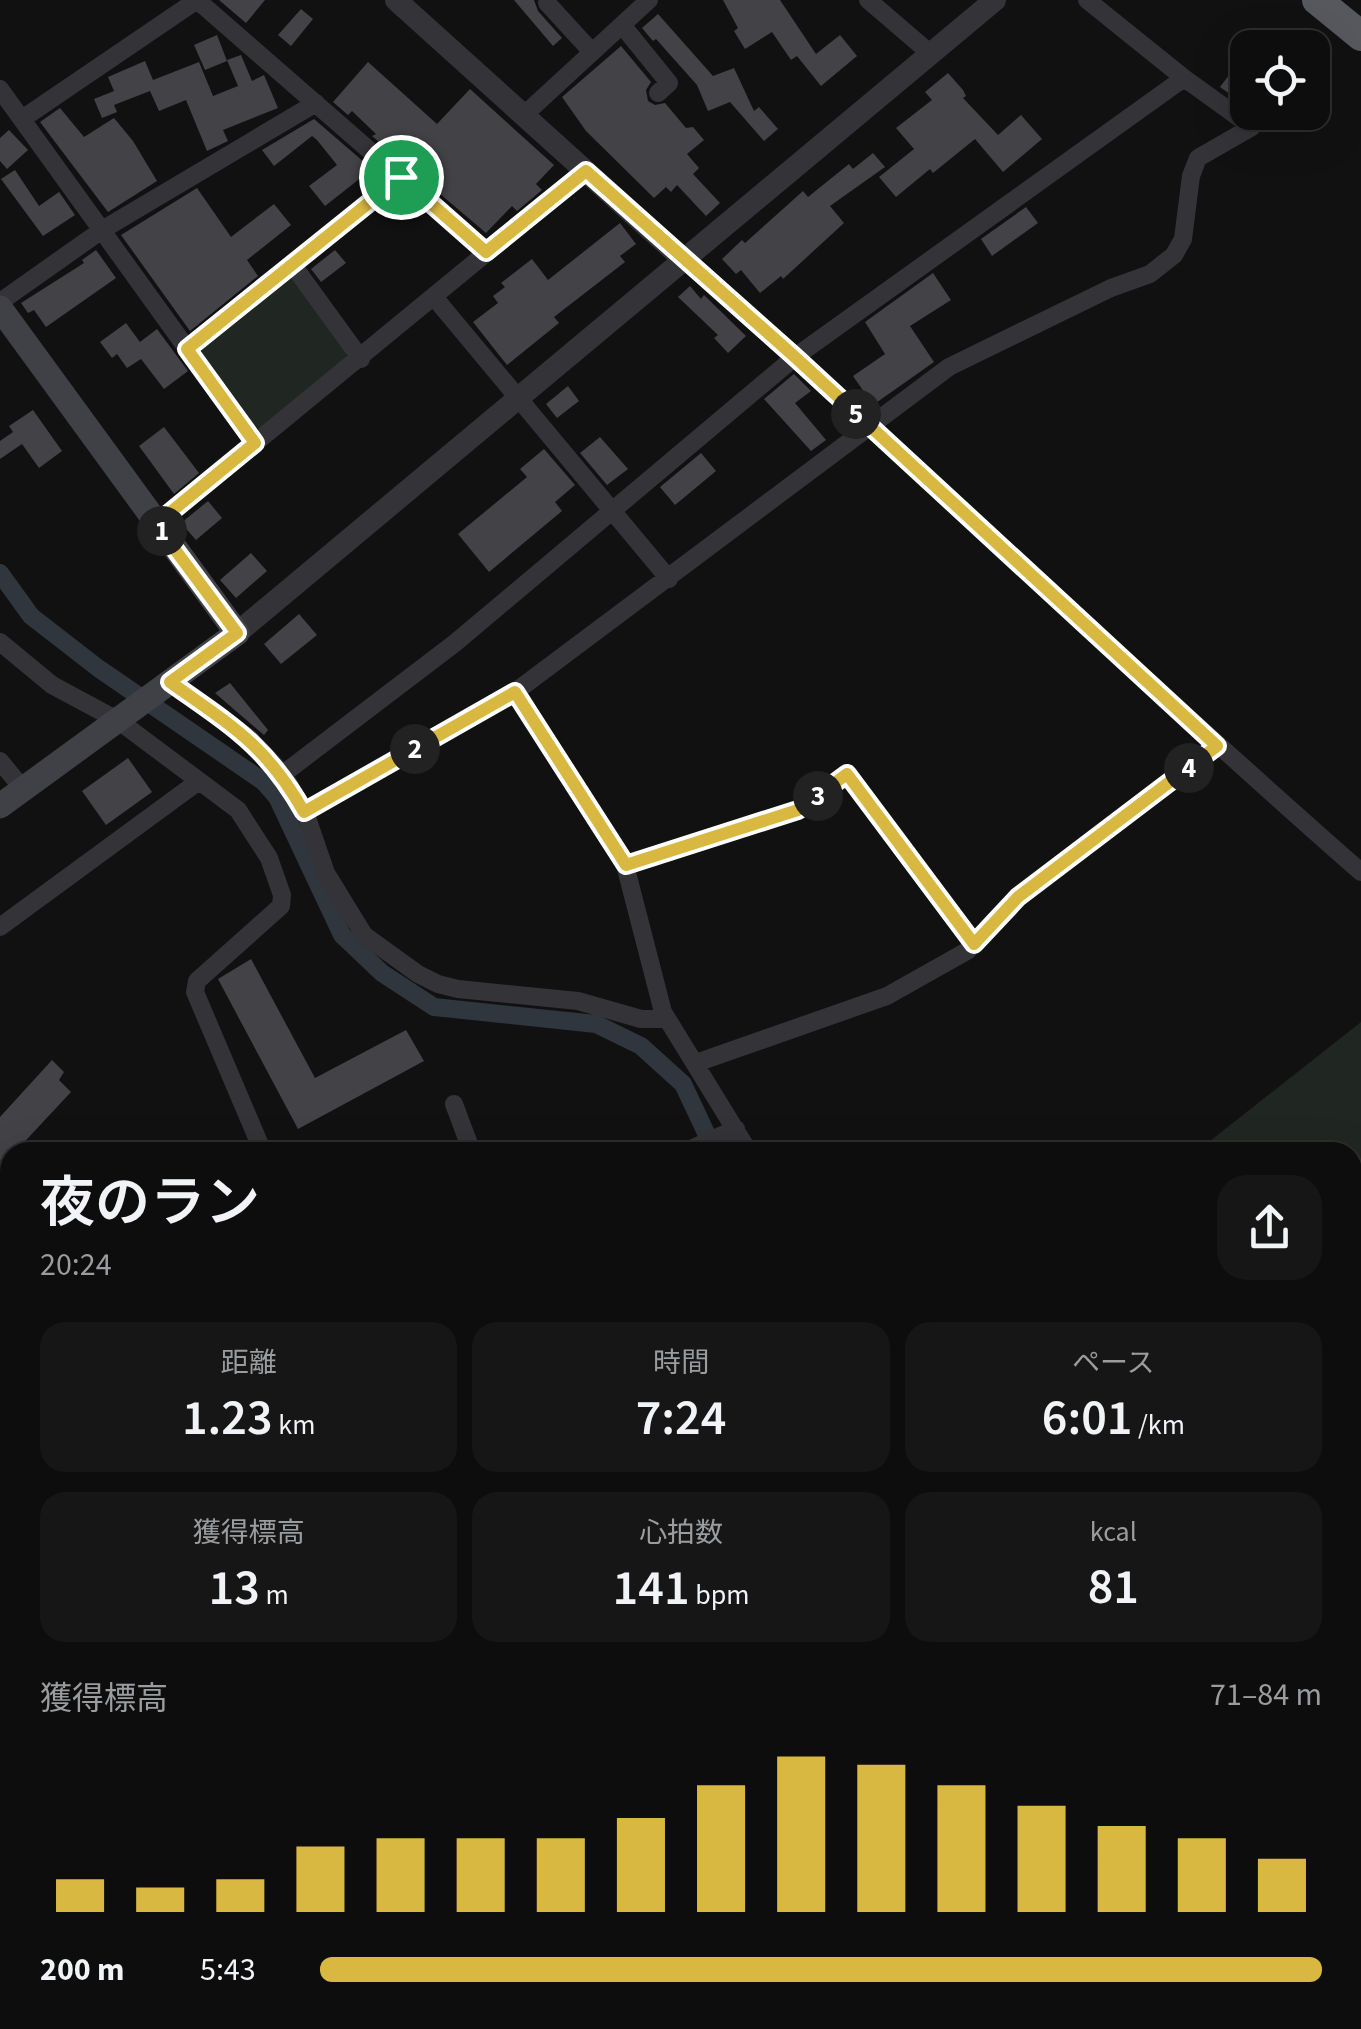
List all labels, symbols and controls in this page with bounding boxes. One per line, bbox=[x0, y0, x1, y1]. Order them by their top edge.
map controls bbox=[1230, 30, 1330, 130]
button: locate bbox=[1230, 30, 1330, 130]
pin bbox=[359, 135, 444, 220]
icon: arrive bbox=[374, 150, 429, 205]
pin: 5 bbox=[831, 389, 881, 439]
text: 5 bbox=[849, 394, 863, 434]
pin: 1 bbox=[137, 506, 187, 556]
text: 1 bbox=[155, 511, 169, 551]
pin: 2 bbox=[390, 724, 440, 774]
text: 2 bbox=[408, 729, 422, 769]
pin: 4 bbox=[1164, 743, 1214, 793]
text: 4 bbox=[1182, 748, 1196, 788]
pin: 3 bbox=[793, 771, 843, 821]
text: 3 bbox=[811, 776, 825, 816]
text: 夜のラン bbox=[40, 1165, 260, 1243]
button: share bbox=[1217, 1175, 1322, 1280]
text: 20:24 bbox=[40, 1242, 112, 1288]
text: 距離 bbox=[221, 1343, 277, 1383]
text: 時間 bbox=[653, 1343, 709, 1383]
text: ペース bbox=[1072, 1343, 1155, 1383]
text: 1.23 bbox=[182, 1383, 273, 1454]
text: 7:24 bbox=[636, 1383, 726, 1454]
text: 6:01 bbox=[1042, 1383, 1132, 1454]
text: km bbox=[273, 1405, 315, 1445]
text: /km bbox=[1132, 1405, 1185, 1445]
text: kcal bbox=[1090, 1512, 1137, 1552]
text: 獲得標高 bbox=[193, 1513, 305, 1553]
text: 心拍数 bbox=[639, 1513, 723, 1553]
text: 81 bbox=[1088, 1552, 1139, 1623]
text: 13 bbox=[209, 1553, 260, 1624]
text: 141 bbox=[613, 1553, 690, 1624]
text: m bbox=[260, 1575, 289, 1615]
text: bpm bbox=[690, 1575, 749, 1615]
text: 71–84 m bbox=[1210, 1672, 1322, 1718]
text: 獲得標高 bbox=[40, 1676, 168, 1722]
text: 200 m bbox=[40, 1947, 125, 1993]
text: 5:43 bbox=[200, 1947, 256, 1993]

